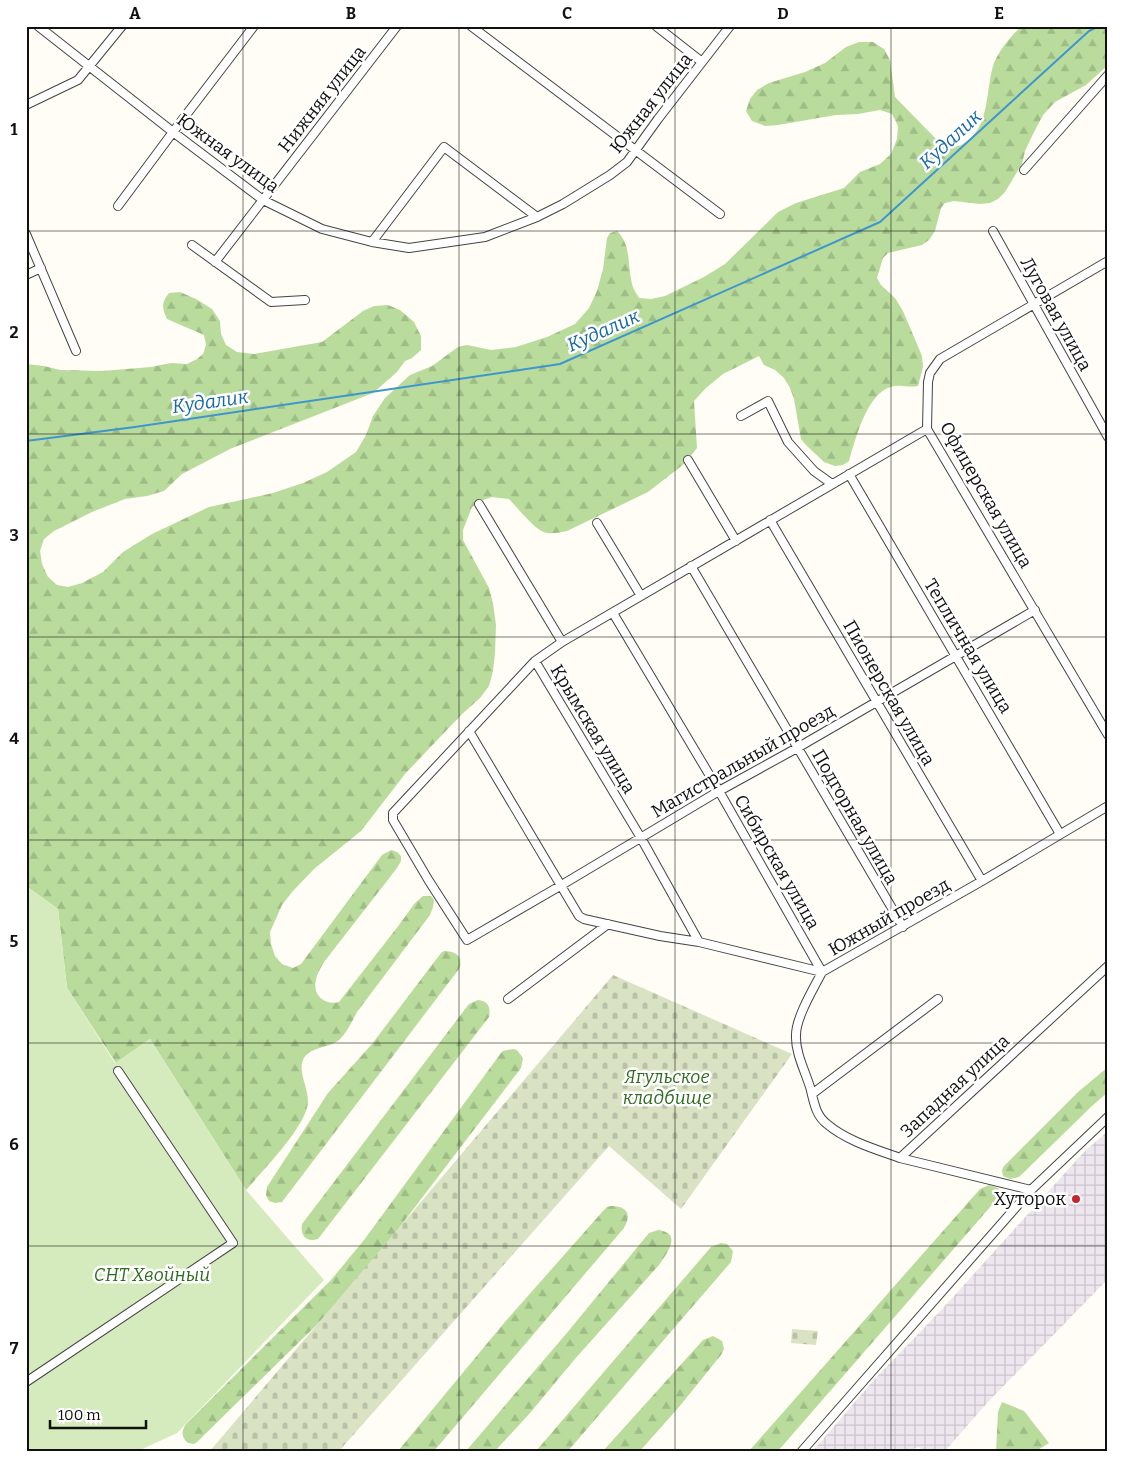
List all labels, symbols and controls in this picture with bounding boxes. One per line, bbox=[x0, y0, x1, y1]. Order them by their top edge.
text: A bbox=[129, 4, 141, 23]
text: B bbox=[346, 4, 356, 23]
text: C bbox=[562, 4, 572, 23]
text: D bbox=[777, 4, 789, 23]
text: E bbox=[994, 4, 1004, 23]
street label: Нижняя улица bbox=[273, 41, 371, 157]
street label: Южная улица bbox=[605, 48, 697, 158]
water label: Кудалик bbox=[914, 105, 987, 174]
street label: Южная улица bbox=[172, 108, 284, 198]
text: 1 bbox=[11, 120, 18, 139]
street label: Луговая улица bbox=[1016, 253, 1096, 375]
water label: Кудалик bbox=[563, 304, 643, 357]
text: 2 bbox=[9, 323, 19, 342]
water label: Кудалик bbox=[170, 385, 250, 418]
street label: Офицерская улица bbox=[935, 418, 1037, 572]
text: 3 bbox=[9, 526, 19, 545]
street label: Тепличная улица bbox=[919, 575, 1017, 717]
street label: Пионерская улица bbox=[838, 616, 940, 770]
street label: Крымская улица bbox=[546, 661, 640, 798]
street label: Магистральный проезд bbox=[647, 699, 839, 823]
text: 4 bbox=[9, 729, 19, 748]
street label: Подгорная улица bbox=[807, 746, 903, 889]
street label: Сибирская улица bbox=[730, 791, 825, 933]
street label: Южный проезд bbox=[824, 873, 954, 961]
text: 5 bbox=[10, 932, 19, 951]
street label: Западная улица bbox=[896, 1030, 1014, 1142]
park label: Ягульское кладбище bbox=[623, 1066, 711, 1109]
text: 6 bbox=[9, 1135, 19, 1154]
place label: Хуторок bbox=[994, 1188, 1066, 1210]
marker: Хуторок bbox=[1070, 1193, 1082, 1205]
park label: СНТ Хвойный bbox=[94, 1264, 210, 1286]
text: 7 bbox=[10, 1339, 19, 1358]
scale bar bbox=[50, 1397, 146, 1429]
text: 100 m bbox=[58, 1406, 101, 1424]

